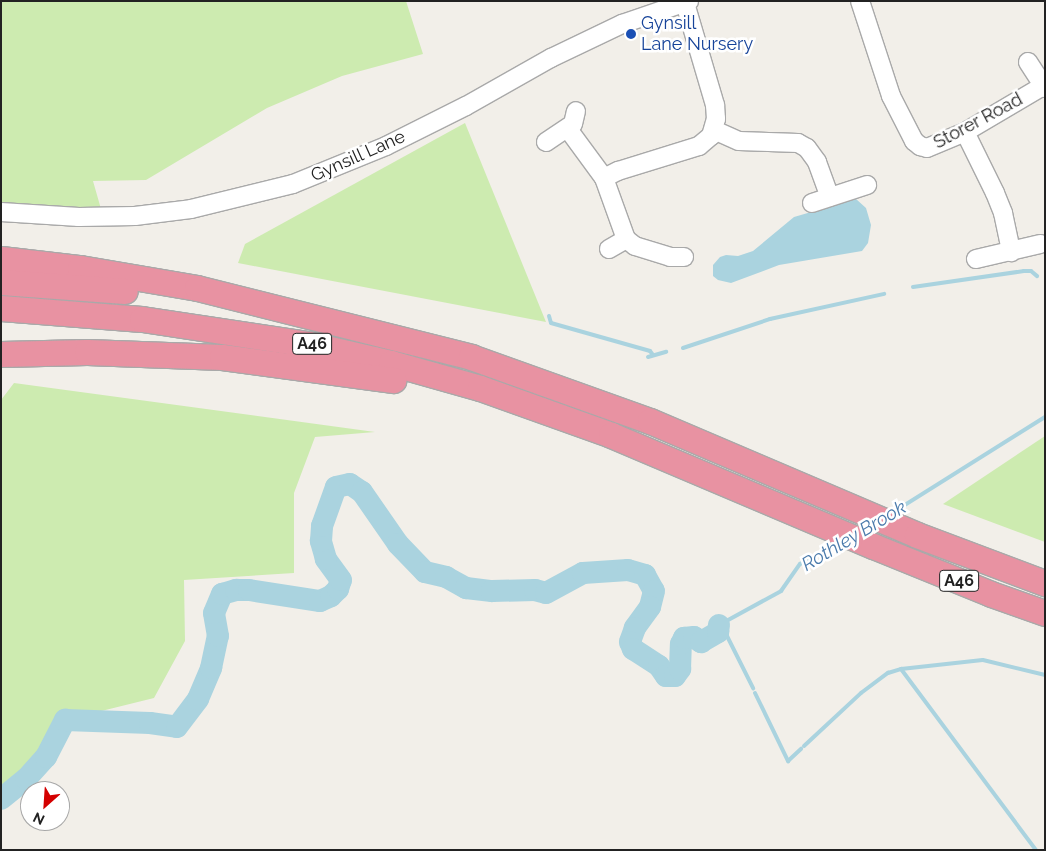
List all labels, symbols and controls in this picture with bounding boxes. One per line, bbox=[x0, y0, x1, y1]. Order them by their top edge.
place label: Gynsill Lane Nursery bbox=[641, 13, 753, 56]
marker: Gynsill Lane Nursery bbox=[625, 28, 637, 40]
street label: Storer Road bbox=[930, 88, 1026, 154]
street label: Gynsill Lane bbox=[307, 126, 409, 186]
road number: A46 bbox=[292, 330, 332, 358]
water label: Rothley Brook bbox=[797, 496, 911, 576]
road number: A46 bbox=[939, 568, 979, 594]
north arrow bbox=[20, 781, 70, 831]
text: N bbox=[31, 809, 47, 828]

